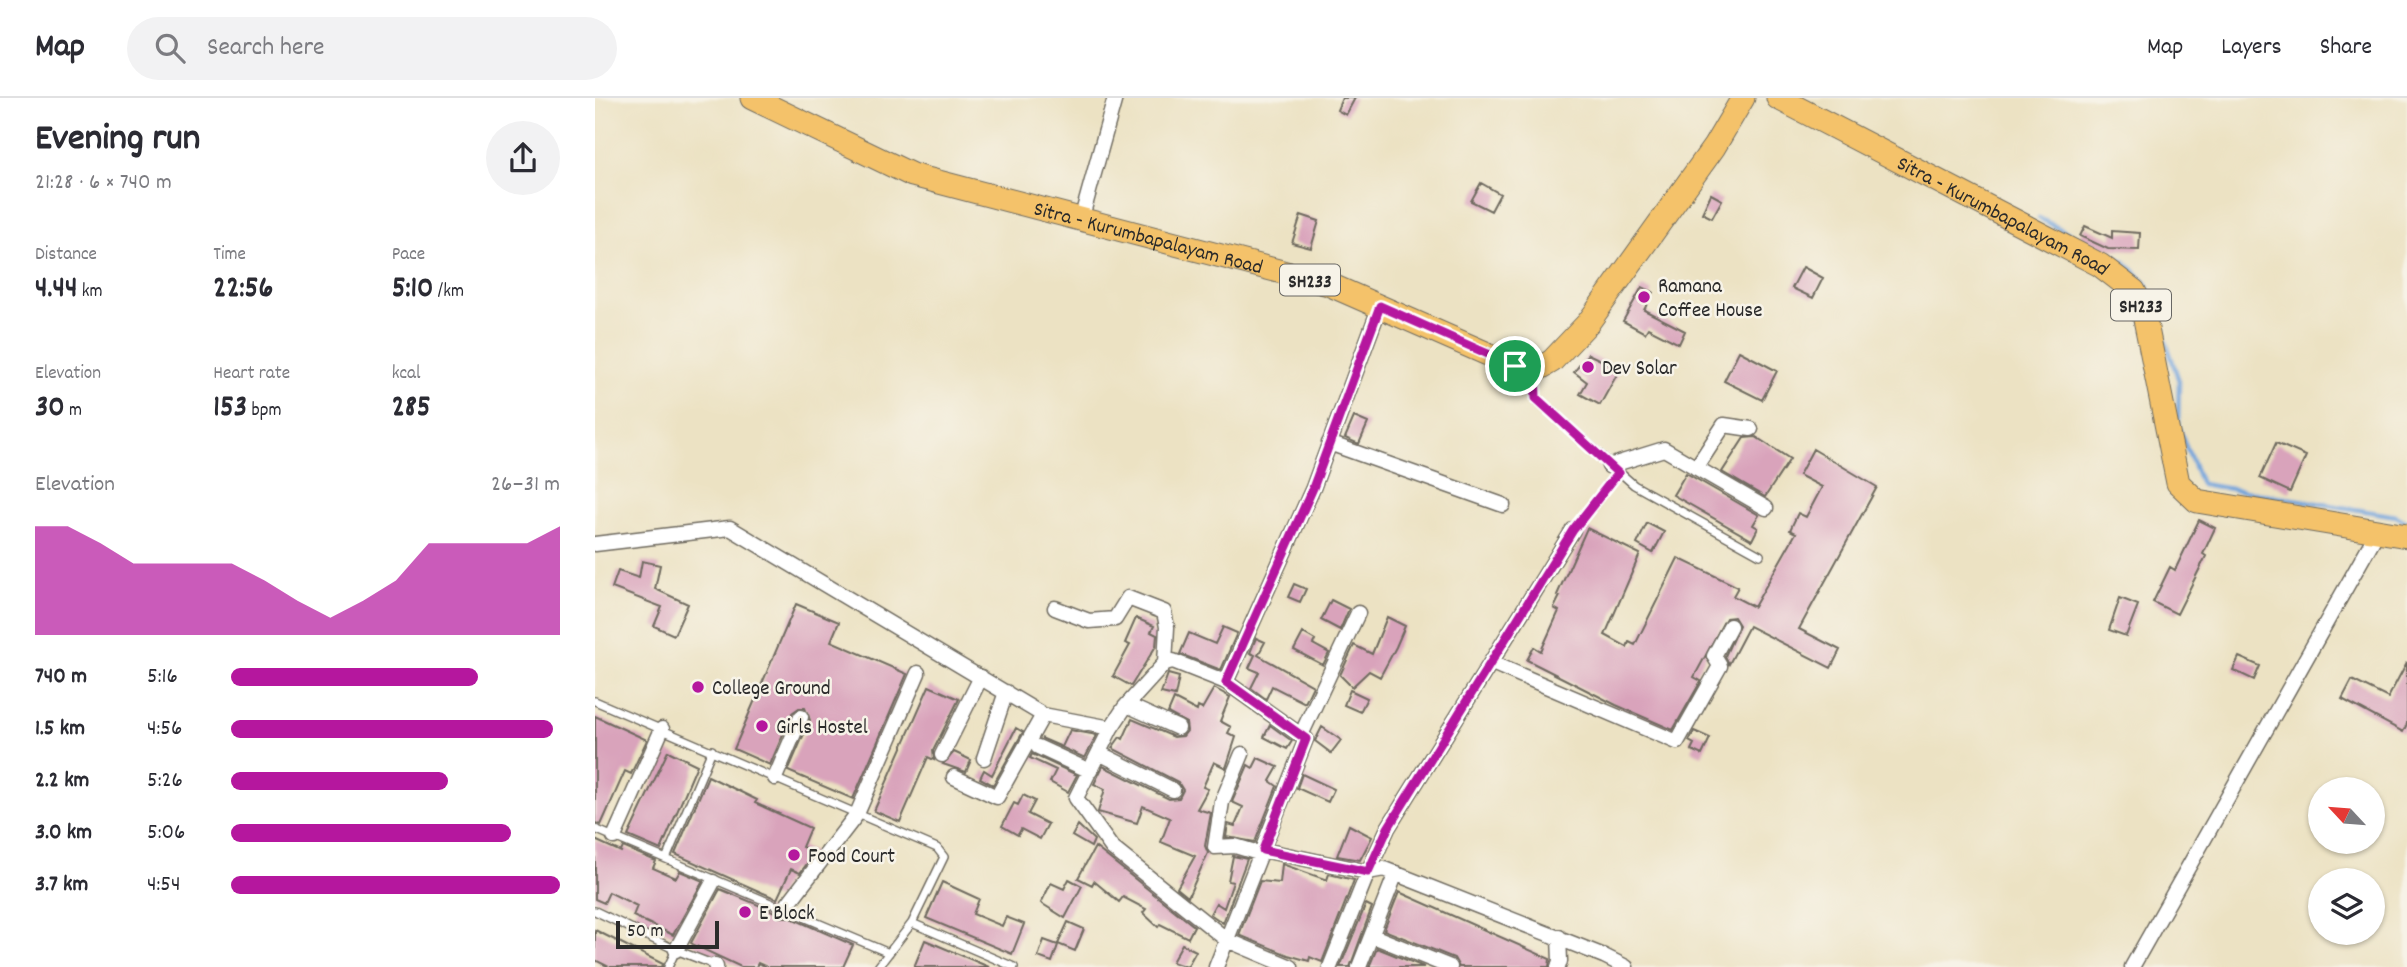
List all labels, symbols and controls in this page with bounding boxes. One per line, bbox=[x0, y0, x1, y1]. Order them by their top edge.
search box bbox=[127, 17, 617, 80]
text: Map bbox=[35, 25, 85, 72]
icon: search bbox=[151, 29, 189, 67]
text: Search here bbox=[207, 30, 325, 67]
text: Map bbox=[2147, 31, 2183, 65]
text: Layers bbox=[2221, 31, 2282, 65]
text: Share bbox=[2320, 31, 2372, 65]
text: Evening run bbox=[35, 113, 200, 168]
button: share bbox=[486, 121, 560, 195]
street label: Sitra - Kurumbapalayam Road bbox=[1891, 150, 2115, 285]
text: 21:28 · 6 × 740 m bbox=[35, 167, 172, 200]
street label: Sitra - Kurumbapalayam Road bbox=[1030, 195, 1265, 284]
text: Distance bbox=[35, 242, 97, 269]
text: Time bbox=[213, 242, 246, 269]
text: Pace bbox=[392, 242, 425, 269]
road number: SH233 bbox=[1280, 264, 1340, 296]
text: 4.44 bbox=[35, 269, 77, 312]
text: 22:56 bbox=[213, 269, 273, 312]
text: 5:10 bbox=[392, 269, 433, 312]
place label: Ramana Coffee House bbox=[1658, 273, 1762, 327]
text: km bbox=[77, 279, 103, 306]
text: /km bbox=[433, 279, 464, 306]
marker: Ramana Coffee House bbox=[1636, 289, 1652, 305]
road number: SH233 bbox=[2111, 290, 2171, 321]
pin bbox=[1485, 336, 1545, 396]
icon: arrive bbox=[1496, 347, 1534, 385]
place label: Dev Solar bbox=[1602, 355, 1677, 385]
marker: Dev Solar bbox=[1580, 359, 1596, 375]
text: Elevation bbox=[35, 361, 101, 388]
text: Heart rate bbox=[213, 361, 290, 388]
text: kcal bbox=[392, 361, 421, 388]
text: 30 bbox=[35, 388, 65, 431]
text: 153 bbox=[213, 388, 247, 431]
text: 285 bbox=[392, 388, 431, 431]
text: m bbox=[65, 398, 82, 425]
text: bpm bbox=[247, 398, 282, 425]
text: Elevation bbox=[35, 469, 115, 502]
text: 26–31 m bbox=[491, 469, 560, 502]
text: 740 m bbox=[35, 661, 87, 694]
text: 5:16 bbox=[147, 661, 178, 694]
place label: College Ground bbox=[712, 675, 831, 705]
marker: College Ground bbox=[690, 679, 706, 695]
text: 1.5 km bbox=[35, 713, 85, 746]
text: 4:56 bbox=[147, 713, 182, 746]
place label: Girls Hostel bbox=[776, 714, 868, 744]
marker: Girls Hostel bbox=[754, 718, 770, 734]
text: 2.2 km bbox=[35, 765, 89, 798]
text: 5:26 bbox=[147, 765, 183, 798]
north arrow bbox=[2308, 777, 2385, 854]
map controls bbox=[2308, 777, 2385, 945]
text: 3.0 km bbox=[35, 817, 92, 850]
text: 5:06 bbox=[147, 817, 185, 850]
place label: Food Court bbox=[808, 843, 895, 873]
marker: Food Court bbox=[786, 847, 802, 863]
button: layers bbox=[2308, 868, 2385, 945]
text: 3.7 km bbox=[35, 869, 88, 902]
text: 4:54 bbox=[147, 869, 181, 902]
place label: E Block bbox=[759, 900, 815, 930]
marker: E Block bbox=[737, 904, 753, 920]
scale bar bbox=[616, 918, 719, 950]
text: 50 m bbox=[627, 919, 664, 946]

